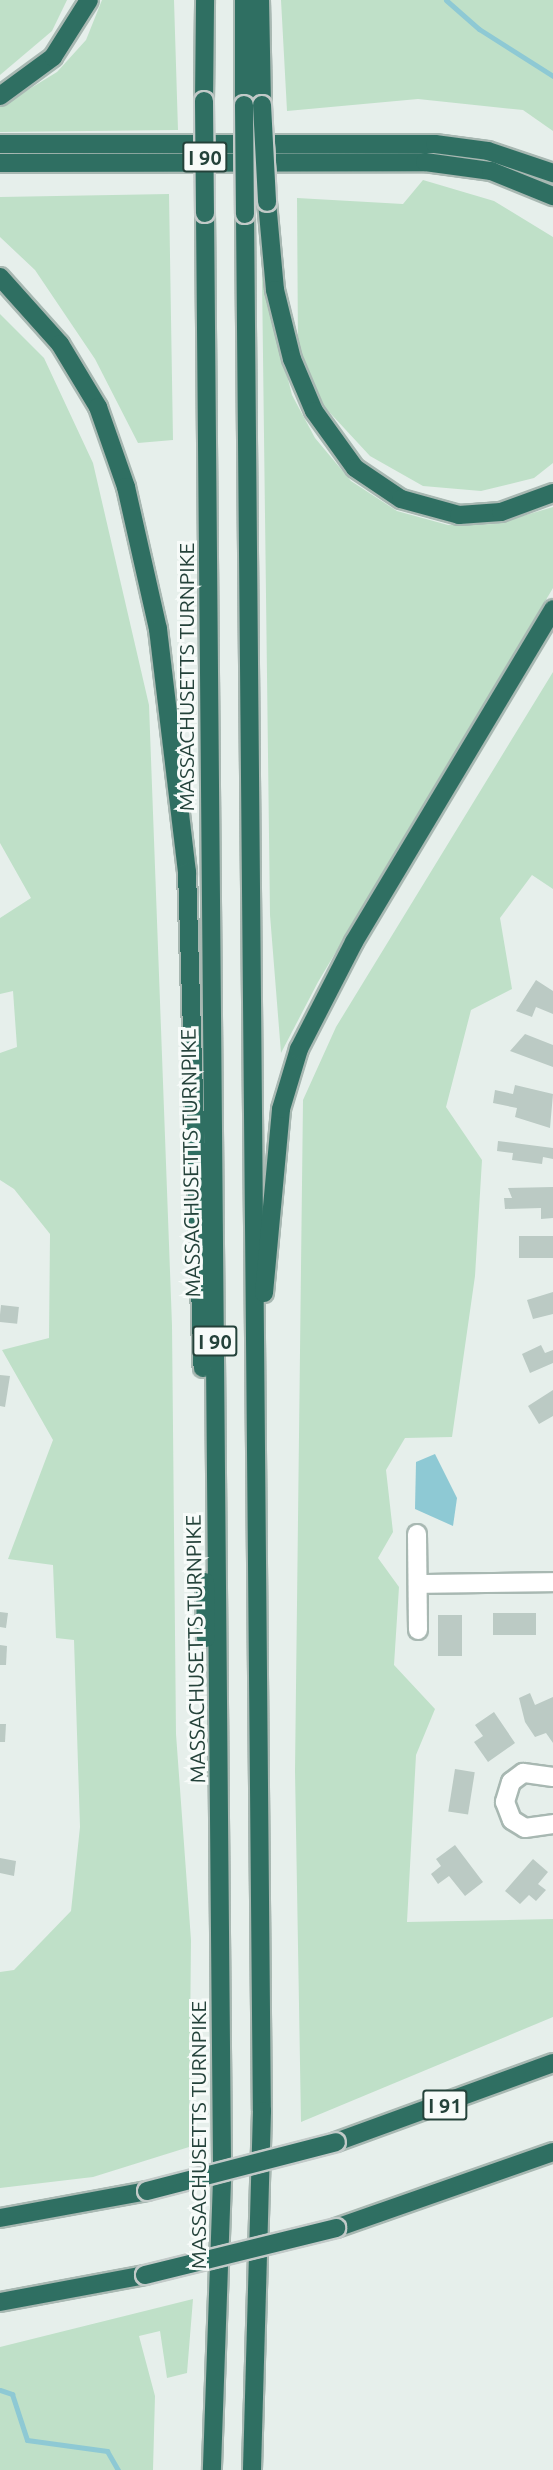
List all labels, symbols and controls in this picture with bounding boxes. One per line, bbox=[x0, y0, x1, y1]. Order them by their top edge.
road number: I 90 bbox=[181, 140, 229, 174]
street label: MASSACHUSETTS TURNPIKE bbox=[173, 543, 199, 811]
street label: MASSACHUSETTS TURNPIKE bbox=[175, 1028, 205, 1298]
road number: I 90 bbox=[191, 1324, 239, 1358]
street label: MASSACHUSETTS TURNPIKE bbox=[180, 1514, 210, 1784]
street label: MASSACHUSETTS TURNPIKE bbox=[185, 2001, 211, 2269]
road number: I 91 bbox=[421, 2088, 469, 2122]

